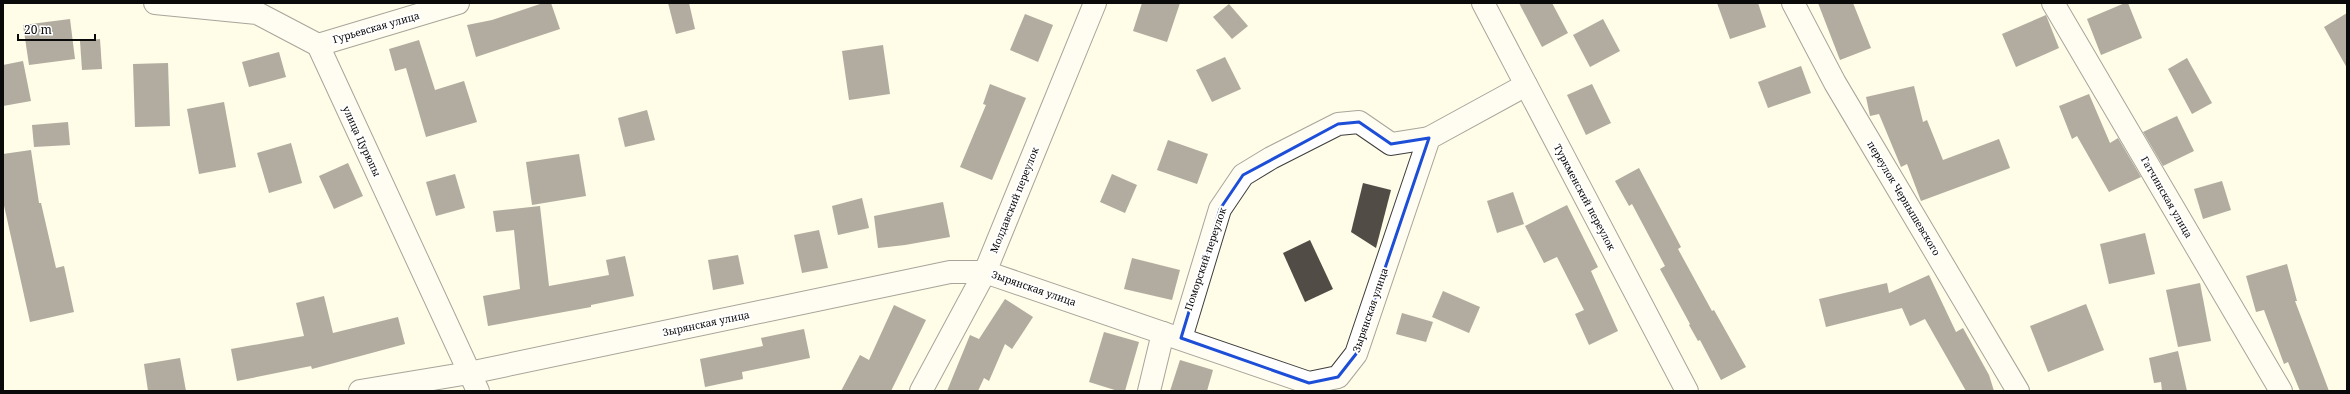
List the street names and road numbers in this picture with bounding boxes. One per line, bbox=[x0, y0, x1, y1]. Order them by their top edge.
street label: Гурьевская улица bbox=[331, 8, 421, 46]
street label: улица Цурюпы bbox=[339, 103, 385, 179]
street label: переулок Чернышевского bbox=[1864, 138, 1944, 258]
street label: Туркменский переулок bbox=[1551, 141, 1619, 253]
street label: Молдавский переулок bbox=[986, 145, 1042, 255]
street label: Гатчинская улица bbox=[2138, 154, 2196, 241]
street label: Поморский переулок bbox=[1181, 206, 1229, 312]
street label: Зырянская улица bbox=[1349, 266, 1391, 354]
street label: Зырянская улица bbox=[990, 267, 1078, 309]
street label: Зырянская улица bbox=[661, 307, 751, 339]

